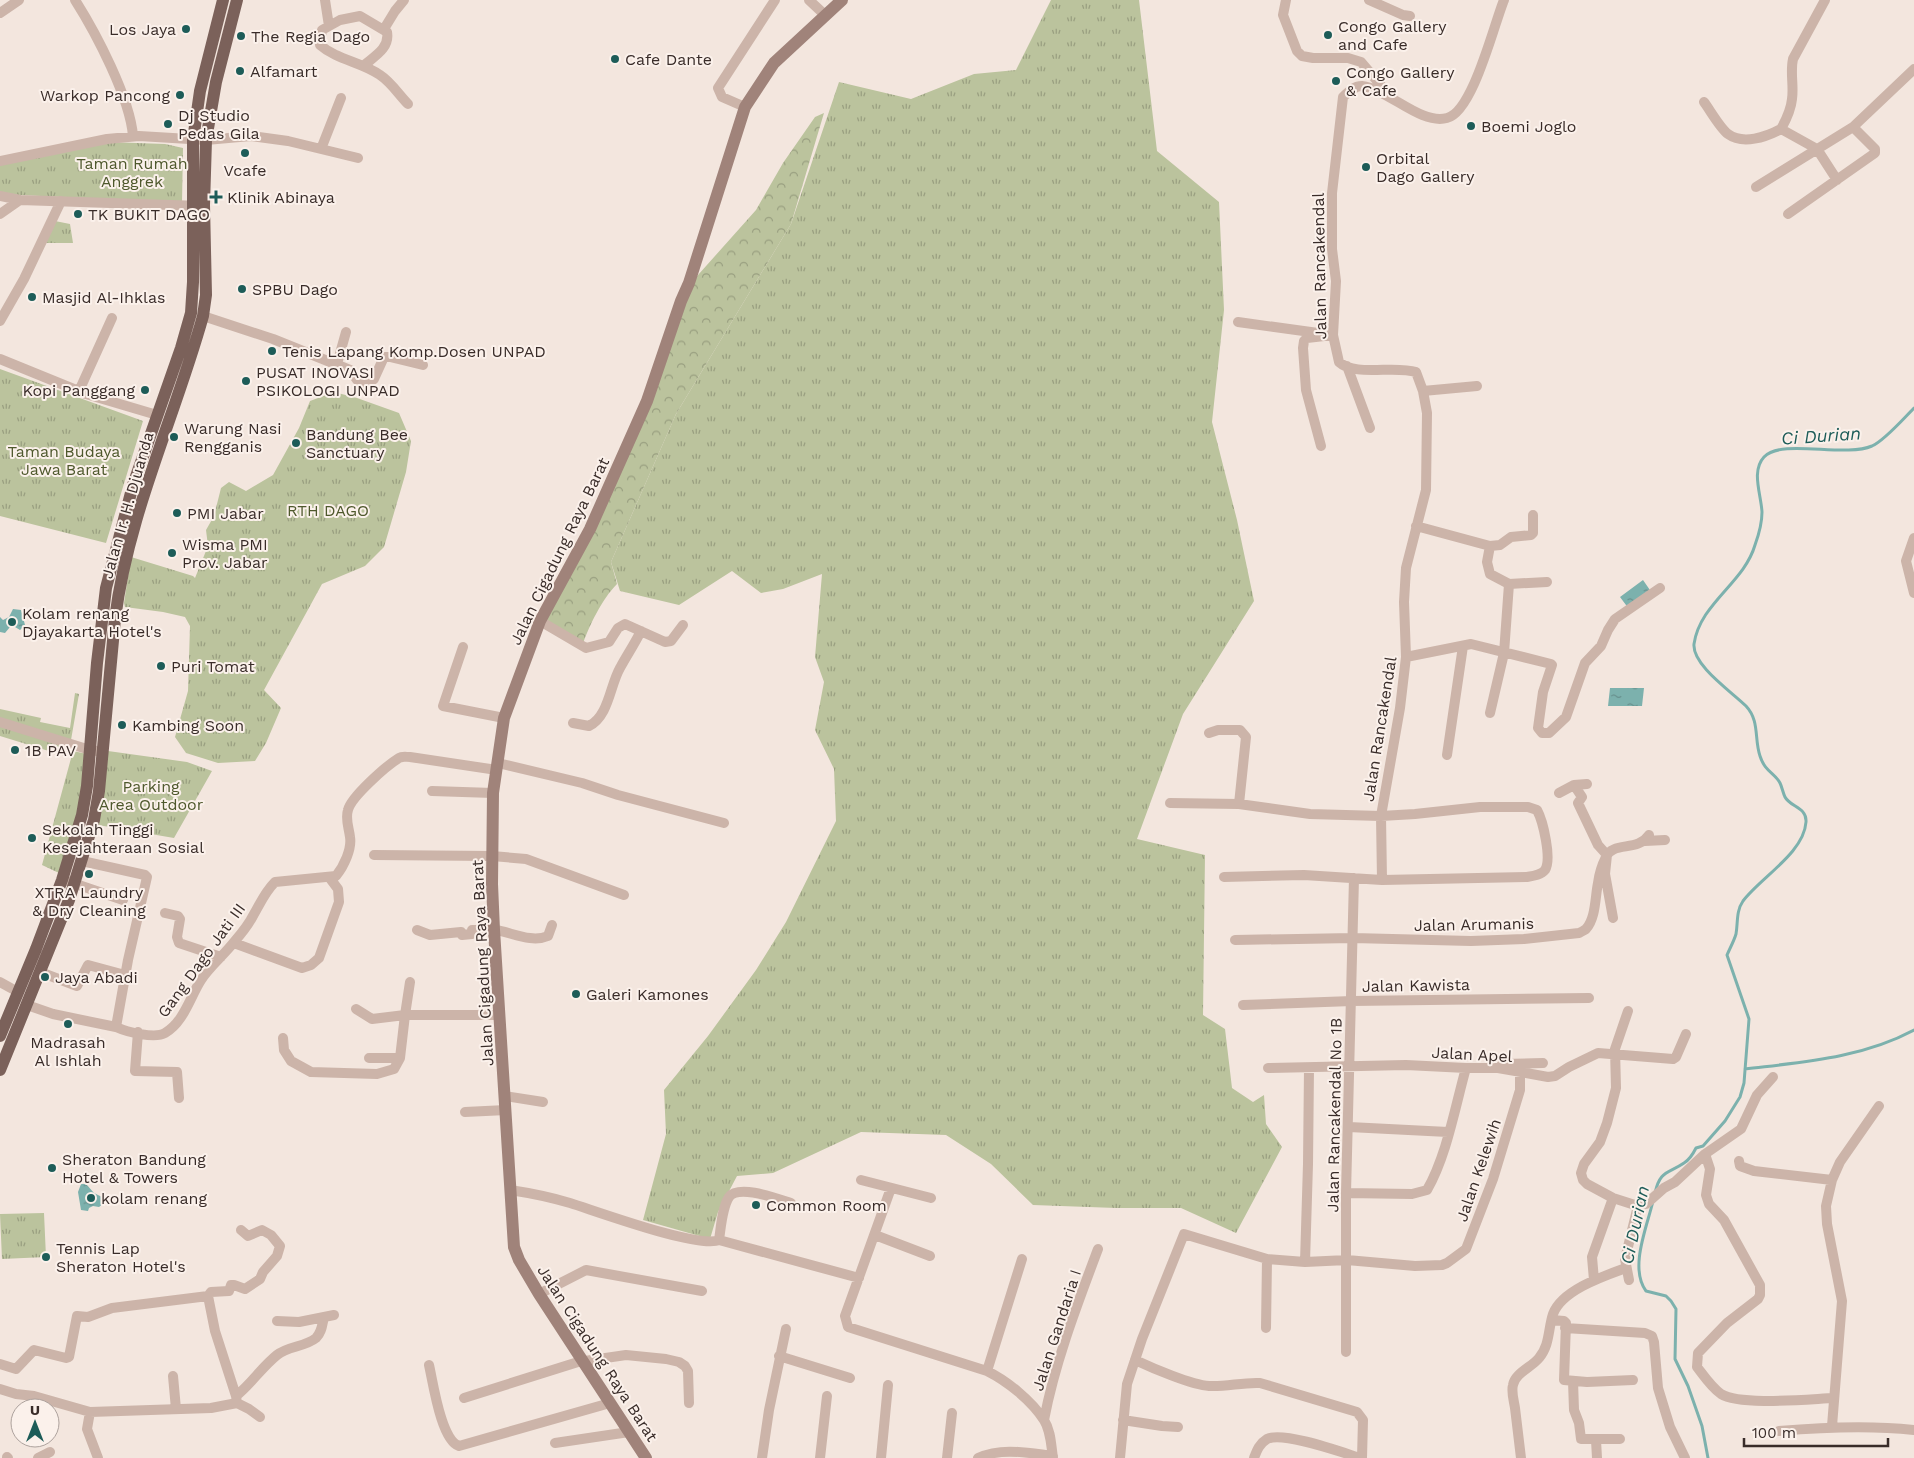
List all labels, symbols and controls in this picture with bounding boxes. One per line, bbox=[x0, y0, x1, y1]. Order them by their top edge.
place label: Congo Gallery and Cafe bbox=[1338, 17, 1447, 54]
place label: Los Jaya bbox=[109, 20, 176, 39]
marker: Los Jaya bbox=[180, 23, 192, 35]
place label: The Regia Dago bbox=[251, 27, 370, 46]
marker: Congo Gallery and Cafe bbox=[1322, 29, 1334, 41]
marker: The Regia Dago bbox=[235, 30, 247, 42]
place label: Cafe Dante bbox=[625, 50, 712, 69]
marker: Cafe Dante bbox=[609, 53, 621, 65]
place label: Alfamart bbox=[250, 62, 318, 81]
place label: Congo Gallery & Cafe bbox=[1346, 63, 1455, 100]
marker: Alfamart bbox=[234, 65, 246, 77]
marker: Congo Gallery & Cafe bbox=[1330, 75, 1342, 87]
place label: Warkop Pancong bbox=[40, 86, 170, 105]
marker: Warkop Pancong bbox=[174, 89, 186, 101]
place label: Dj Studio Pedas Gila bbox=[178, 106, 260, 143]
place label: Boemi Joglo bbox=[1481, 117, 1576, 136]
marker: Dj Studio Pedas Gila bbox=[162, 118, 174, 130]
marker: Boemi Joglo bbox=[1465, 120, 1477, 132]
marker: Vcafe bbox=[239, 147, 251, 159]
place label: Orbital Dago Gallery bbox=[1376, 149, 1475, 186]
park label: Taman Rumah Anggrek bbox=[76, 154, 188, 191]
place label: Vcafe bbox=[224, 161, 266, 180]
marker: Orbital Dago Gallery bbox=[1360, 161, 1372, 173]
place label: Klinik Abinaya bbox=[227, 188, 335, 207]
marker: Klinik Abinaya bbox=[209, 190, 223, 204]
street label: Jalan Rancakendal bbox=[1309, 192, 1330, 339]
place label: TK BUKIT DAGO bbox=[88, 205, 210, 224]
marker: TK BUKIT DAGO bbox=[72, 208, 84, 220]
place label: SPBU Dago bbox=[252, 280, 338, 299]
marker: SPBU Dago bbox=[236, 283, 248, 295]
place label: Masjid Al-Ihklas bbox=[42, 288, 165, 307]
marker: Masjid Al-Ihklas bbox=[26, 291, 38, 303]
place label: Tenis Lapang Komp.Dosen UNPAD bbox=[282, 342, 546, 361]
marker: Tenis Lapang Komp.Dosen UNPAD bbox=[266, 345, 278, 357]
place label: PUSAT INOVASI PSIKOLOGI UNPAD bbox=[256, 363, 400, 400]
marker: PUSAT INOVASI PSIKOLOGI UNPAD bbox=[240, 375, 252, 387]
place label: Kopi Panggang bbox=[23, 381, 135, 400]
marker: Kopi Panggang bbox=[139, 384, 151, 396]
place label: Warung Nasi Rengganis bbox=[184, 419, 281, 456]
water label: Ci Durian bbox=[1780, 422, 1862, 449]
place label: Bandung Bee Sanctuary bbox=[306, 425, 408, 462]
street label: Jalan Ir. H. Djuanda bbox=[97, 430, 158, 581]
marker: Warung Nasi Rengganis bbox=[168, 431, 180, 443]
marker: Bandung Bee Sanctuary bbox=[290, 437, 302, 449]
park label: Taman Budaya Jawa Barat bbox=[8, 442, 120, 479]
street label: Jalan Cigadung Raya Barat bbox=[506, 454, 613, 648]
park label: RTH DAGO bbox=[287, 501, 369, 520]
place label: PMI Jabar bbox=[187, 504, 264, 523]
marker: PMI Jabar bbox=[171, 507, 183, 519]
place label: Wisma PMI Prov. Jabar bbox=[182, 535, 268, 572]
marker: Wisma PMI Prov. Jabar bbox=[166, 547, 178, 559]
place label: Kolam renang Djayakarta Hotel's bbox=[22, 604, 162, 641]
marker: Kolam renang Djayakarta Hotel's bbox=[6, 616, 18, 628]
street label: Jalan Rancakendal bbox=[1359, 655, 1400, 803]
place label: Puri Tomat bbox=[171, 657, 255, 676]
marker: Puri Tomat bbox=[155, 660, 167, 672]
place label: Kambing Soon bbox=[132, 716, 244, 735]
marker: Kambing Soon bbox=[116, 719, 128, 731]
place label: 1B PAV bbox=[25, 741, 76, 760]
marker: 1B PAV bbox=[9, 744, 21, 756]
park label: Parking Area Outdoor bbox=[99, 777, 204, 814]
place label: Sekolah Tinggi Kesejahteraan Sosial bbox=[42, 820, 204, 857]
marker: Sekolah Tinggi Kesejahteraan Sosial bbox=[26, 832, 38, 844]
street label: Jalan Cigadung Raya Barat bbox=[468, 859, 497, 1067]
marker: XTRA Laundry & Dry Cleaning bbox=[83, 868, 95, 880]
place label: XTRA Laundry & Dry Cleaning bbox=[32, 883, 146, 920]
street label: Gang Dago Jati III bbox=[154, 900, 249, 1021]
street label: Jalan Arumanis bbox=[1414, 914, 1534, 935]
place label: Jaya Abadi bbox=[55, 968, 138, 987]
marker: Jaya Abadi bbox=[39, 971, 51, 983]
street label: Jalan Kawista bbox=[1362, 975, 1470, 996]
place label: Galeri Kamones bbox=[586, 985, 709, 1004]
marker: Galeri Kamones bbox=[570, 988, 582, 1000]
marker: Madrasah Al Ishlah bbox=[62, 1018, 74, 1030]
street label: Jalan Rancakendal No 1B bbox=[1323, 1018, 1346, 1212]
place label: Madrasah Al Ishlah bbox=[30, 1033, 106, 1070]
street label: Jalan Apel bbox=[1431, 1043, 1513, 1066]
street label: Jalan Kelewih bbox=[1452, 1116, 1505, 1224]
place label: Sheraton Bandung Hotel & Towers bbox=[62, 1150, 206, 1187]
marker: Sheraton Bandung Hotel & Towers bbox=[46, 1162, 58, 1174]
water label: Ci Durian bbox=[1616, 1184, 1653, 1266]
place label: kolam renang bbox=[101, 1189, 207, 1208]
marker: kolam renang bbox=[85, 1192, 97, 1204]
place label: Common Room bbox=[766, 1196, 887, 1215]
marker: Common Room bbox=[750, 1199, 762, 1211]
place label: Tennis Lap Sheraton Hotel's bbox=[56, 1239, 186, 1276]
marker: Tennis Lap Sheraton Hotel's bbox=[40, 1251, 52, 1263]
street label: Jalan Cigadung Raya Barat bbox=[533, 1262, 662, 1445]
street label: Jalan Gandaria I bbox=[1028, 1267, 1085, 1393]
north arrow bbox=[10, 1398, 60, 1448]
text: U bbox=[30, 1402, 40, 1418]
scale bar bbox=[1744, 1416, 1888, 1448]
text: 100 m bbox=[1752, 1424, 1796, 1442]

